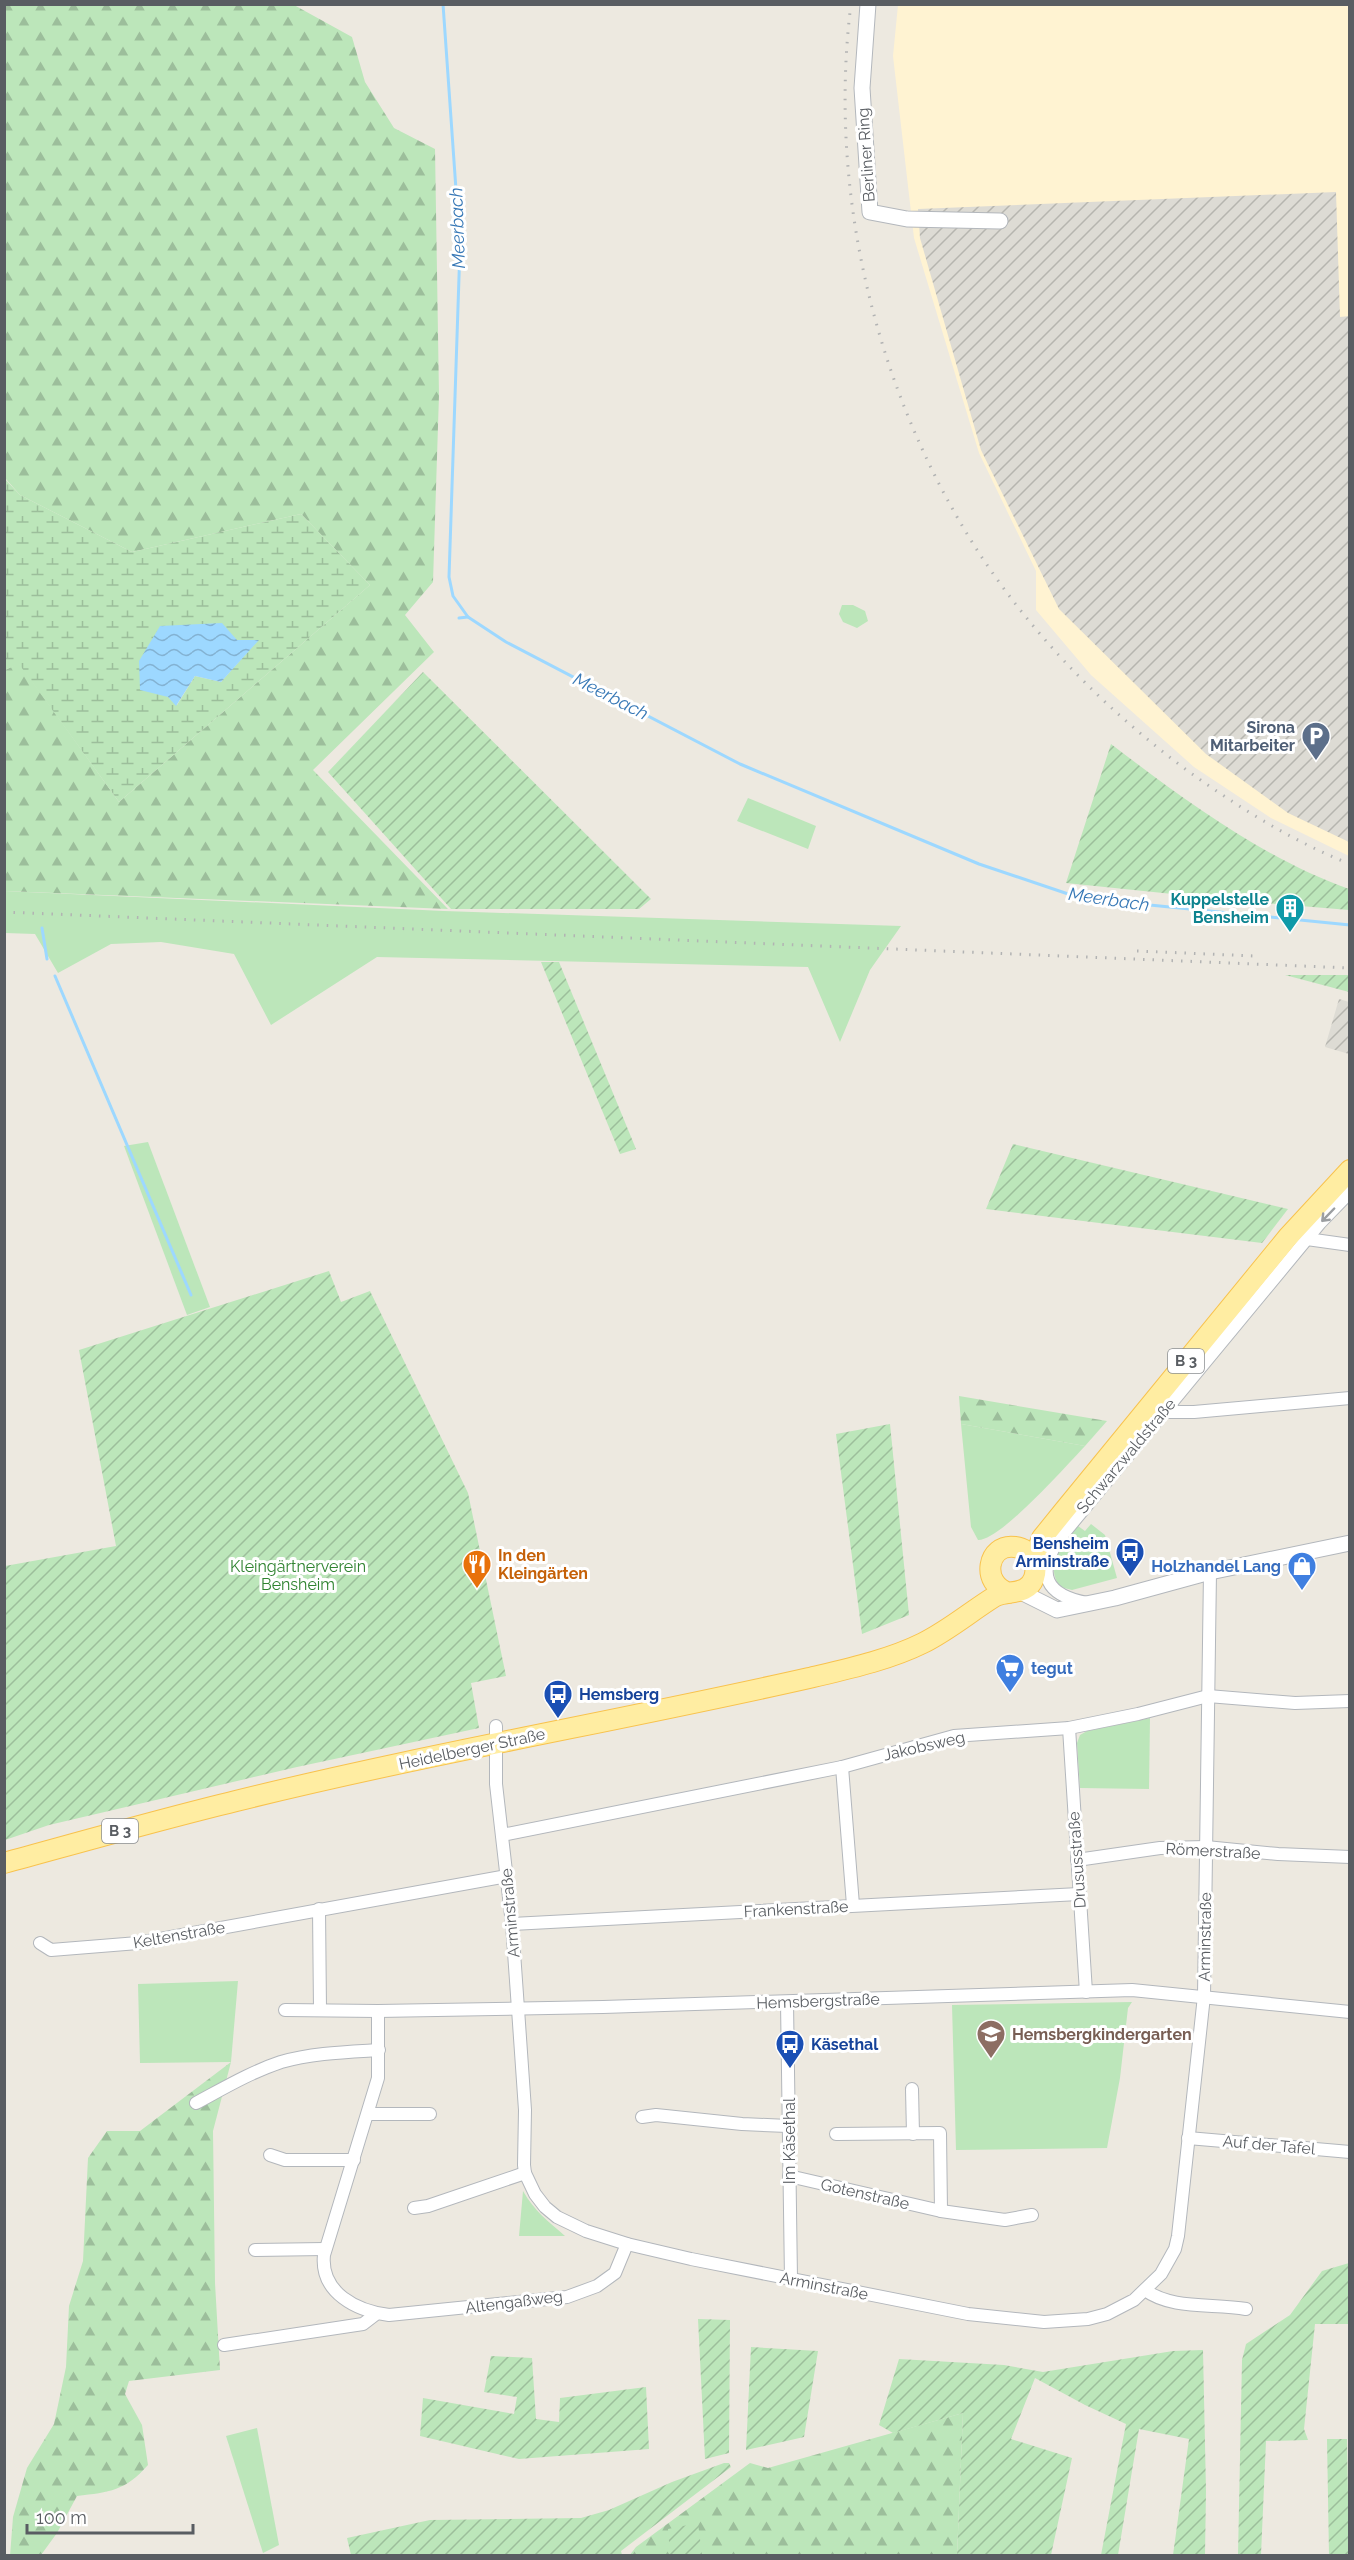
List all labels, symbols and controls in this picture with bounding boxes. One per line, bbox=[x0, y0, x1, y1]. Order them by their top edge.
street label: Berliner Ring bbox=[853, 107, 879, 203]
water label: Meerbach bbox=[445, 187, 469, 269]
water label: Meerbach bbox=[570, 668, 652, 724]
place label: Sirona Mitarbeiter bbox=[1210, 718, 1295, 755]
parking icon: Sirona Mitarbeiter bbox=[1300, 720, 1332, 762]
water label: Meerbach bbox=[1067, 883, 1151, 915]
place label: Kuppelstelle Bensheim bbox=[1171, 890, 1269, 927]
building icon: Kuppelstelle Bensheim bbox=[1274, 892, 1306, 934]
one-way arrow bbox=[1321, 1207, 1335, 1222]
road number: B 3 bbox=[1168, 1349, 1204, 1373]
street label: Schwarzwaldstraße bbox=[1072, 1395, 1180, 1517]
place label: Bensheim Arminstraße bbox=[1016, 1534, 1109, 1571]
bus stop icon: Bensheim Arminstraße bbox=[1114, 1536, 1146, 1578]
place label: In den Kleingärten bbox=[498, 1546, 588, 1583]
restaurant icon: In den Kleingärten bbox=[461, 1548, 493, 1590]
shop icon: Holzhandel Lang bbox=[1286, 1550, 1318, 1592]
park label: Kleingärtnerverein Bensheim bbox=[230, 1557, 366, 1594]
place label: Holzhandel Lang bbox=[1151, 1557, 1281, 1576]
supermarket icon: tegut bbox=[994, 1652, 1026, 1694]
place label: tegut bbox=[1031, 1659, 1073, 1678]
bus stop icon: Hemsberg bbox=[542, 1678, 574, 1720]
place label: Hemsberg bbox=[579, 1685, 659, 1704]
street label: Heidelberger Straße bbox=[397, 1724, 547, 1774]
street label: Jakobsweg bbox=[881, 1727, 967, 1765]
street label: Drususstraße bbox=[1064, 1811, 1090, 1909]
road number: B 3 bbox=[102, 1819, 138, 1843]
street label: Römerstraße bbox=[1165, 1839, 1261, 1863]
street label: Arminstraße bbox=[497, 1868, 523, 1958]
street label: Arminstraße bbox=[1195, 1892, 1215, 1982]
street label: Frankenstraße bbox=[743, 1897, 849, 1921]
street label: Keltenstraße bbox=[132, 1918, 226, 1952]
street label: Hemsbergstraße bbox=[756, 1989, 880, 2013]
school or university icon: Hemsbergkindergarten bbox=[975, 2018, 1007, 2060]
place label: Hemsbergkindergarten bbox=[1012, 2025, 1192, 2044]
bus stop icon: Käsethal bbox=[774, 2028, 806, 2070]
place label: Käsethal bbox=[811, 2035, 879, 2054]
street label: Im Käsethal bbox=[780, 2097, 799, 2184]
street label: Auf der Tafel bbox=[1222, 2131, 1317, 2159]
street label: Gotenstraße bbox=[819, 2175, 911, 2213]
street label: Arminstraße bbox=[778, 2268, 870, 2304]
street label: Altengaßweg bbox=[464, 2287, 564, 2317]
scale bar bbox=[27, 2497, 194, 2535]
text: 100 m bbox=[36, 2507, 87, 2528]

